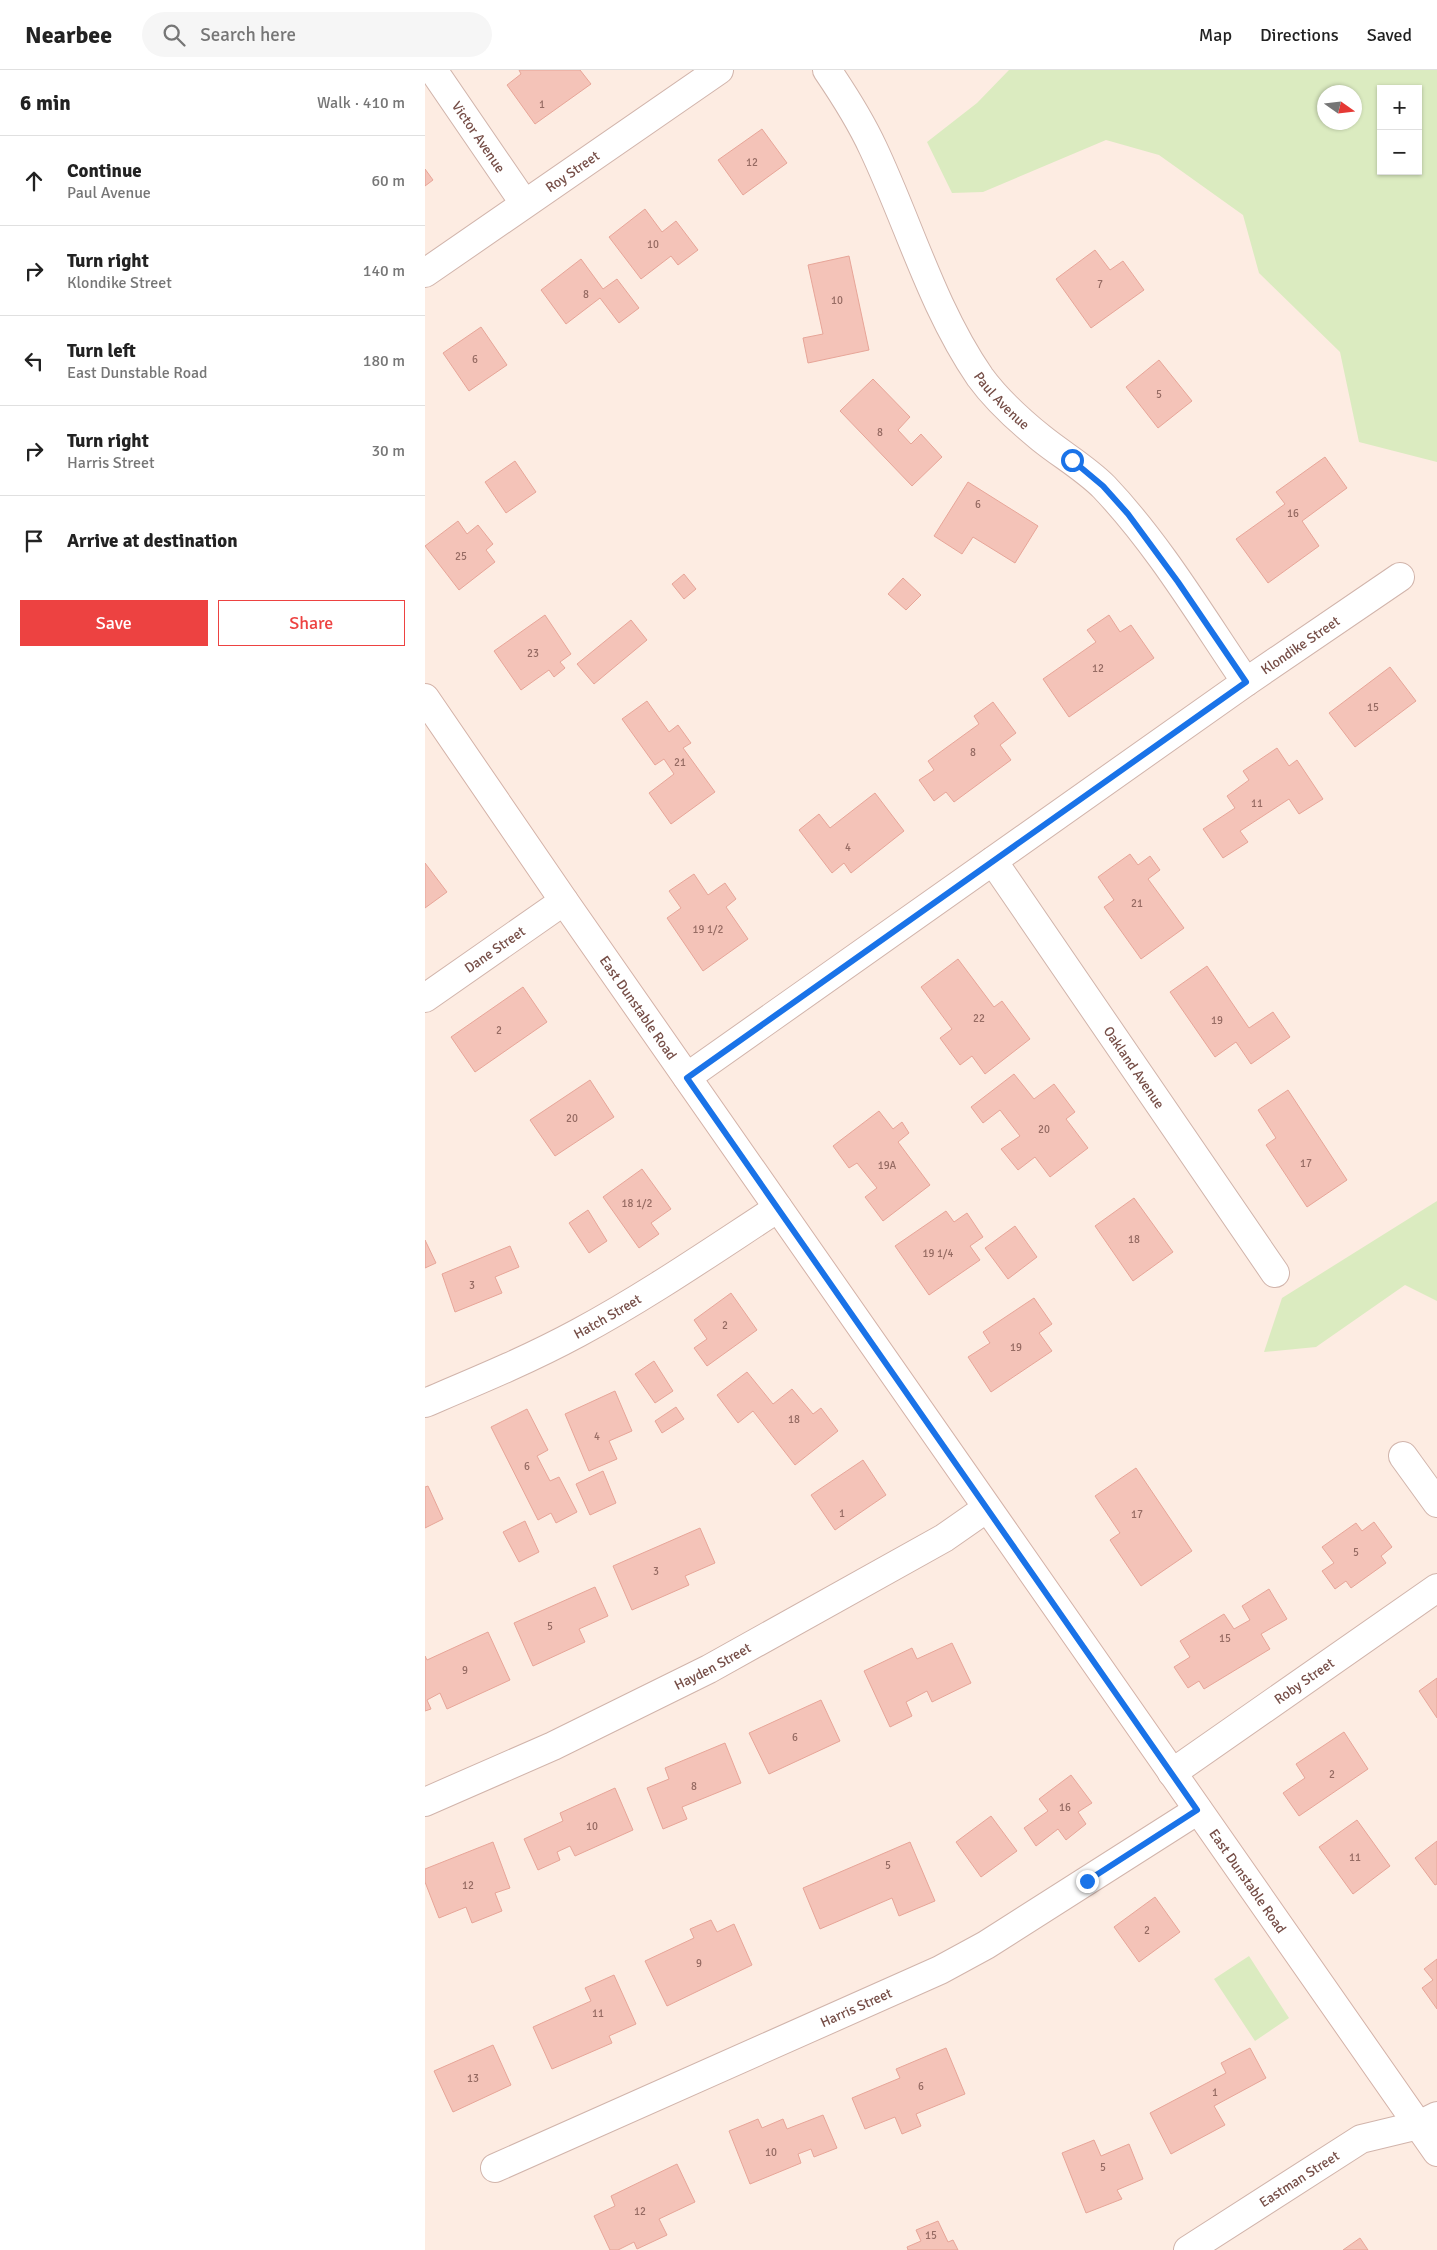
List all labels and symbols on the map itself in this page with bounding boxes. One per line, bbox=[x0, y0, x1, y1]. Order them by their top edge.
north arrow bbox=[1317, 85, 1362, 130]
street label: Victor Avenue bbox=[448, 98, 509, 176]
house number: 1 bbox=[539, 98, 545, 111]
street label: Roy Street bbox=[542, 147, 602, 196]
house number: 12 bbox=[746, 156, 758, 169]
house number: 10 bbox=[647, 238, 659, 251]
house number: 7 bbox=[1097, 278, 1103, 291]
house number: 8 bbox=[583, 288, 589, 301]
house number: 10 bbox=[831, 294, 843, 307]
house number: 6 bbox=[472, 353, 478, 366]
street label: Paul Avenue bbox=[970, 368, 1033, 433]
house number: 5 bbox=[1156, 388, 1162, 401]
house number: 8 bbox=[877, 426, 883, 439]
route start bbox=[1061, 449, 1084, 472]
house number: 6 bbox=[975, 498, 981, 511]
house number: 16 bbox=[1287, 507, 1299, 520]
house number: 25 bbox=[455, 550, 467, 563]
street label: Klondike Street bbox=[1257, 612, 1343, 678]
house number: 23 bbox=[527, 647, 539, 660]
house number: 12 bbox=[1092, 662, 1104, 675]
house number: 15 bbox=[1367, 701, 1379, 714]
house number: 8 bbox=[970, 746, 976, 759]
house number: 21 bbox=[674, 756, 686, 769]
house number: 11 bbox=[1251, 797, 1263, 810]
house number: 4 bbox=[845, 841, 851, 854]
house number: 21 bbox=[1131, 897, 1143, 910]
street label: Dane Street bbox=[461, 922, 528, 976]
house number: 19 1/2 bbox=[693, 923, 723, 936]
street label: East Dunstable Road bbox=[596, 952, 681, 1063]
house number: 22 bbox=[973, 1012, 985, 1025]
house number: 19 bbox=[1211, 1014, 1223, 1027]
street label: Oakland Avenue bbox=[1100, 1023, 1168, 1112]
house number: 2 bbox=[496, 1024, 502, 1037]
house number: 20 bbox=[566, 1112, 578, 1125]
house number: 20 bbox=[1038, 1123, 1050, 1136]
house number: 17 bbox=[1300, 1157, 1312, 1170]
house number: 19A bbox=[878, 1159, 897, 1172]
house number: 18 1/2 bbox=[622, 1197, 652, 1210]
house number: 18 bbox=[1128, 1233, 1140, 1246]
house number: 19 1/4 bbox=[923, 1247, 953, 1260]
house number: 3 bbox=[469, 1279, 475, 1292]
street label: Hatch Street bbox=[571, 1290, 644, 1342]
house number: 2 bbox=[722, 1319, 728, 1332]
house number: 19 bbox=[1010, 1341, 1022, 1354]
house number: 18 bbox=[788, 1413, 800, 1426]
house number: 4 bbox=[594, 1430, 600, 1443]
house number: 6 bbox=[524, 1460, 530, 1473]
house number: 1 bbox=[839, 1507, 845, 1520]
house number: 17 bbox=[1131, 1508, 1143, 1521]
house number: 5 bbox=[1353, 1546, 1359, 1559]
house number: 3 bbox=[653, 1565, 659, 1578]
house number: 5 bbox=[547, 1620, 553, 1633]
house number: 15 bbox=[1219, 1632, 1231, 1645]
street label: Hayden Street bbox=[671, 1639, 754, 1693]
street label: Roby Street bbox=[1271, 1654, 1337, 1708]
house number: 9 bbox=[462, 1664, 468, 1677]
house number: 6 bbox=[792, 1731, 798, 1744]
house number: 2 bbox=[1329, 1768, 1335, 1781]
house number: 8 bbox=[691, 1780, 697, 1793]
house number: 16 bbox=[1059, 1801, 1071, 1814]
house number: 10 bbox=[586, 1820, 598, 1833]
street label: East Dunstable Road bbox=[1206, 1826, 1290, 1936]
house number: 11 bbox=[1349, 1851, 1361, 1864]
house number: 5 bbox=[885, 1859, 891, 1872]
route end bbox=[1076, 1870, 1099, 1893]
house number: 12 bbox=[462, 1879, 474, 1892]
house number: 2 bbox=[1144, 1924, 1150, 1937]
house number: 9 bbox=[696, 1957, 702, 1970]
street label: Harris Street bbox=[817, 1984, 894, 2031]
house number: 11 bbox=[592, 2007, 604, 2020]
house number: 13 bbox=[467, 2072, 479, 2085]
house number: 6 bbox=[918, 2080, 924, 2093]
house number: 1 bbox=[1212, 2086, 1218, 2099]
house number: 10 bbox=[765, 2146, 777, 2159]
street label: Eastman Street bbox=[1256, 2147, 1342, 2211]
house number: 5 bbox=[1100, 2161, 1106, 2174]
house number: 12 bbox=[634, 2205, 646, 2218]
house number: 15 bbox=[925, 2229, 937, 2242]

